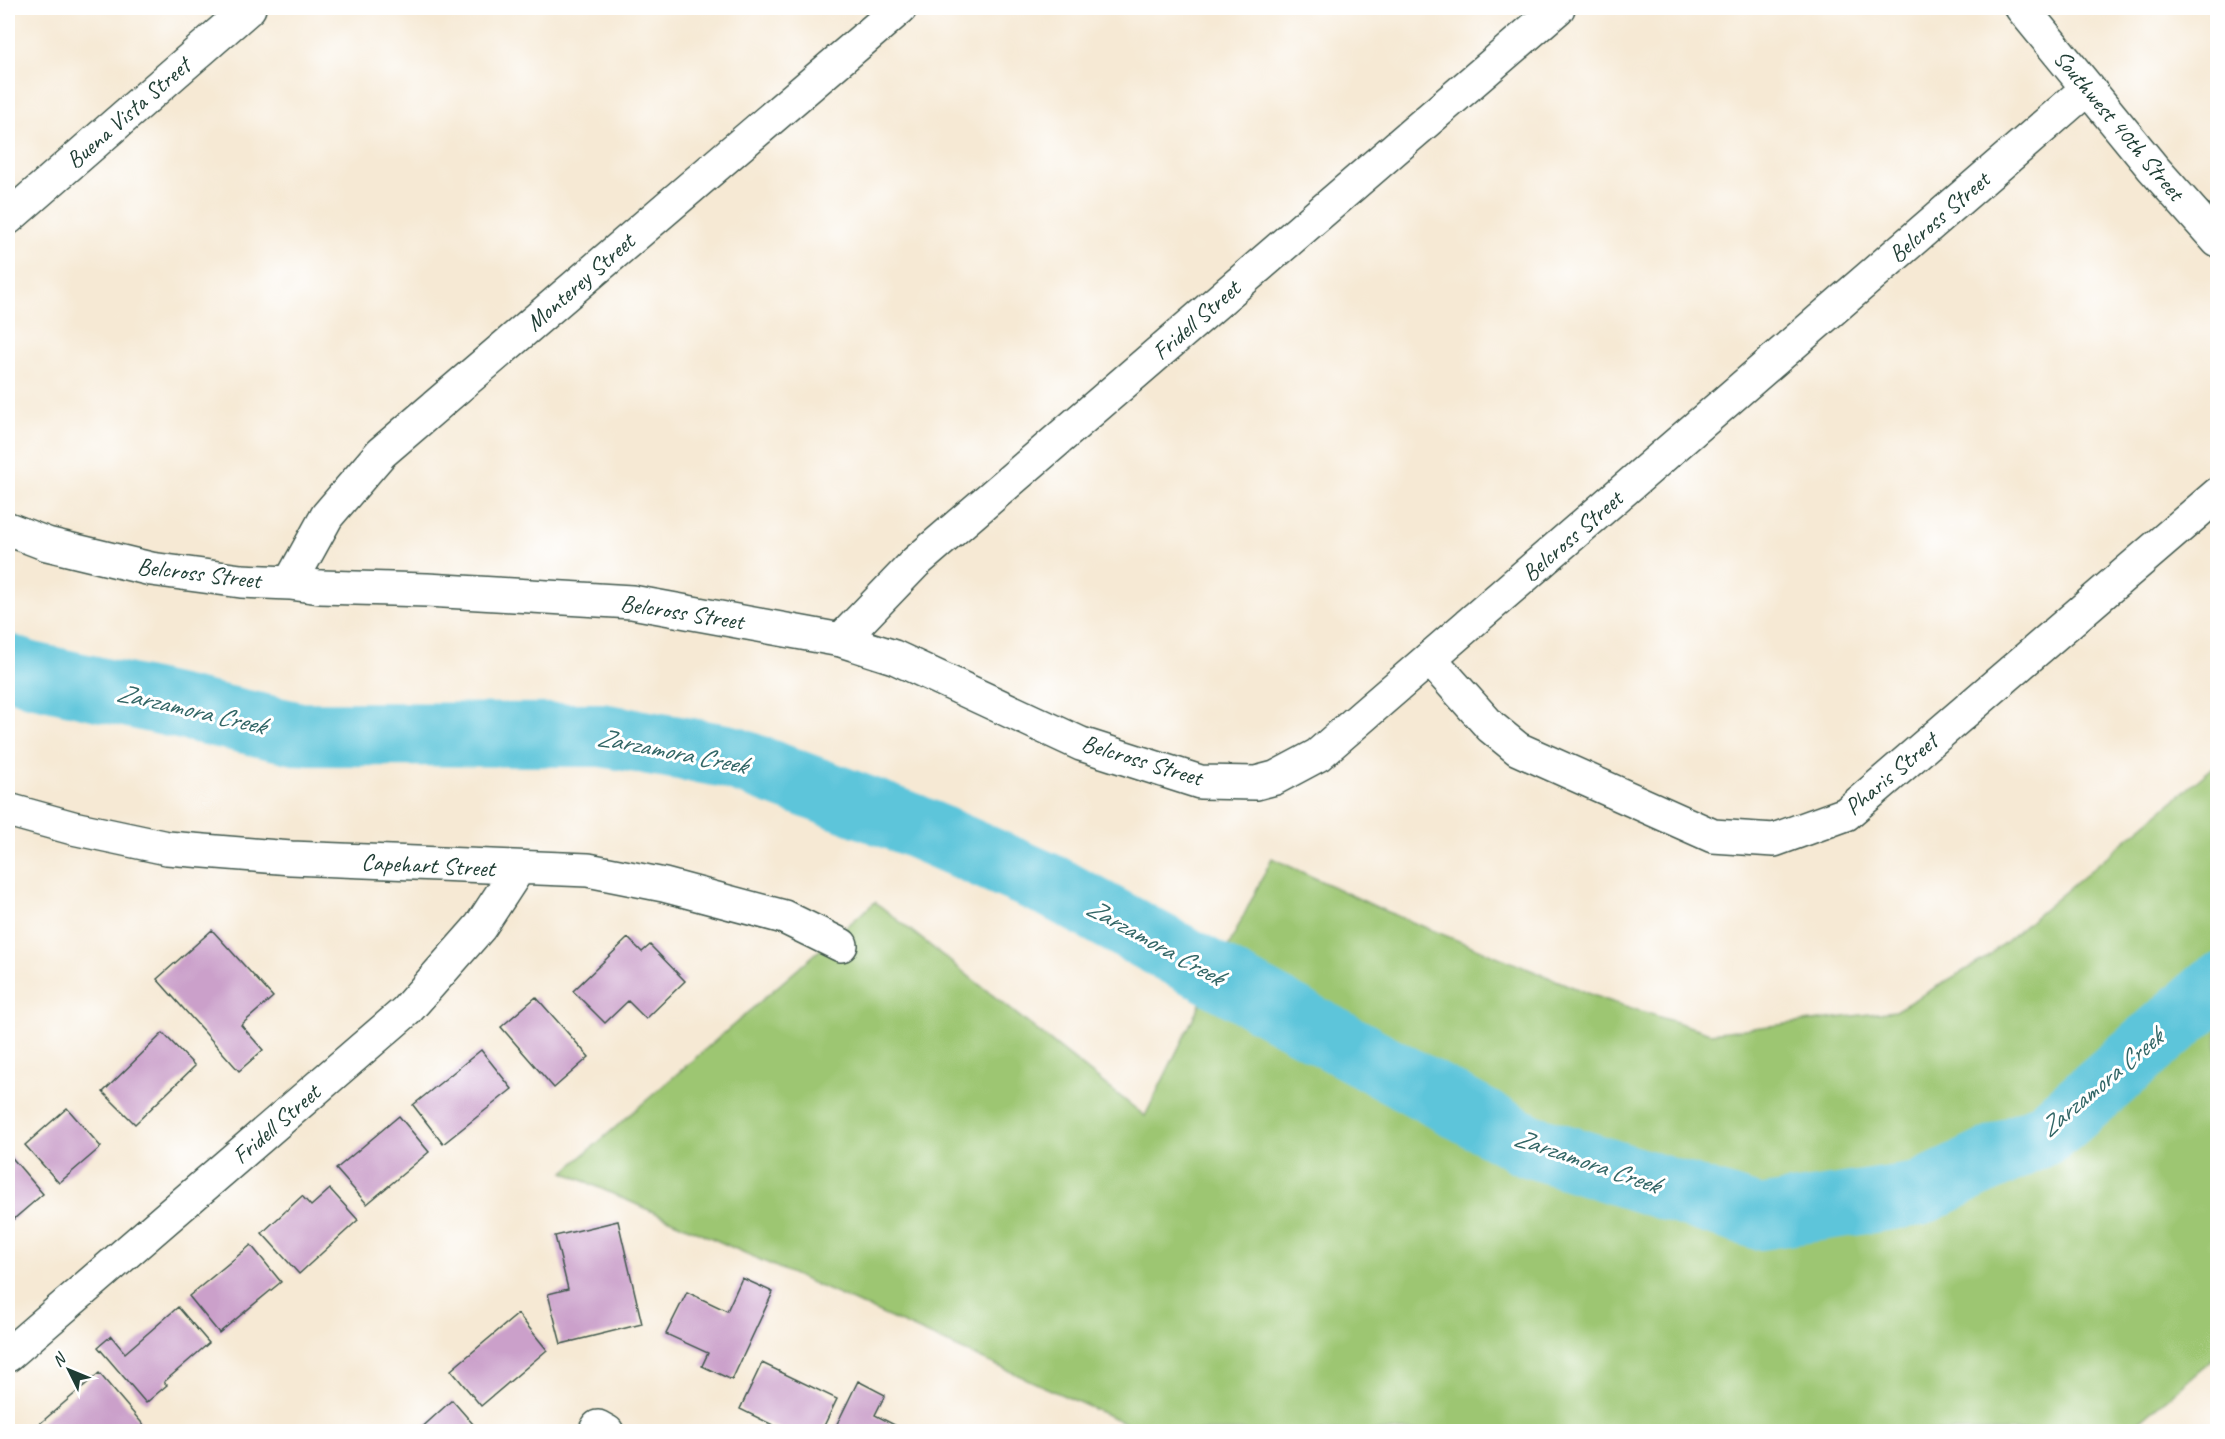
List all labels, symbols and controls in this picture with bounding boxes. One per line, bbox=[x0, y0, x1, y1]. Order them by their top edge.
street label: Southwest 40th Street bbox=[2047, 43, 2192, 208]
street label: Buena Vista Street bbox=[60, 49, 199, 175]
street label: Belcross Street bbox=[1882, 164, 1997, 269]
street label: Monterey Street bbox=[519, 225, 642, 337]
street label: Fridell Street bbox=[1146, 272, 1248, 366]
street label: Belcross Street bbox=[1515, 483, 1630, 588]
street label: Belcross Street bbox=[136, 551, 264, 596]
street label: Belcross Street bbox=[618, 587, 748, 637]
water label: Zarzamora Creek bbox=[114, 676, 274, 743]
water label: Zarzamora Creek bbox=[595, 720, 755, 783]
street label: Pharis Street bbox=[1838, 724, 1946, 822]
street label: Belcross Street bbox=[1078, 728, 1208, 793]
street label: Capehart Street bbox=[361, 847, 498, 884]
water label: Zarzamora Creek bbox=[1081, 891, 1234, 996]
water label: Zarzamora Creek bbox=[2033, 1018, 2174, 1144]
street label: Fridell Street bbox=[226, 1076, 328, 1170]
water label: Zarzamora Creek bbox=[1510, 1121, 1669, 1203]
north arrow bbox=[39, 1340, 99, 1400]
text: N bbox=[48, 1348, 72, 1371]

